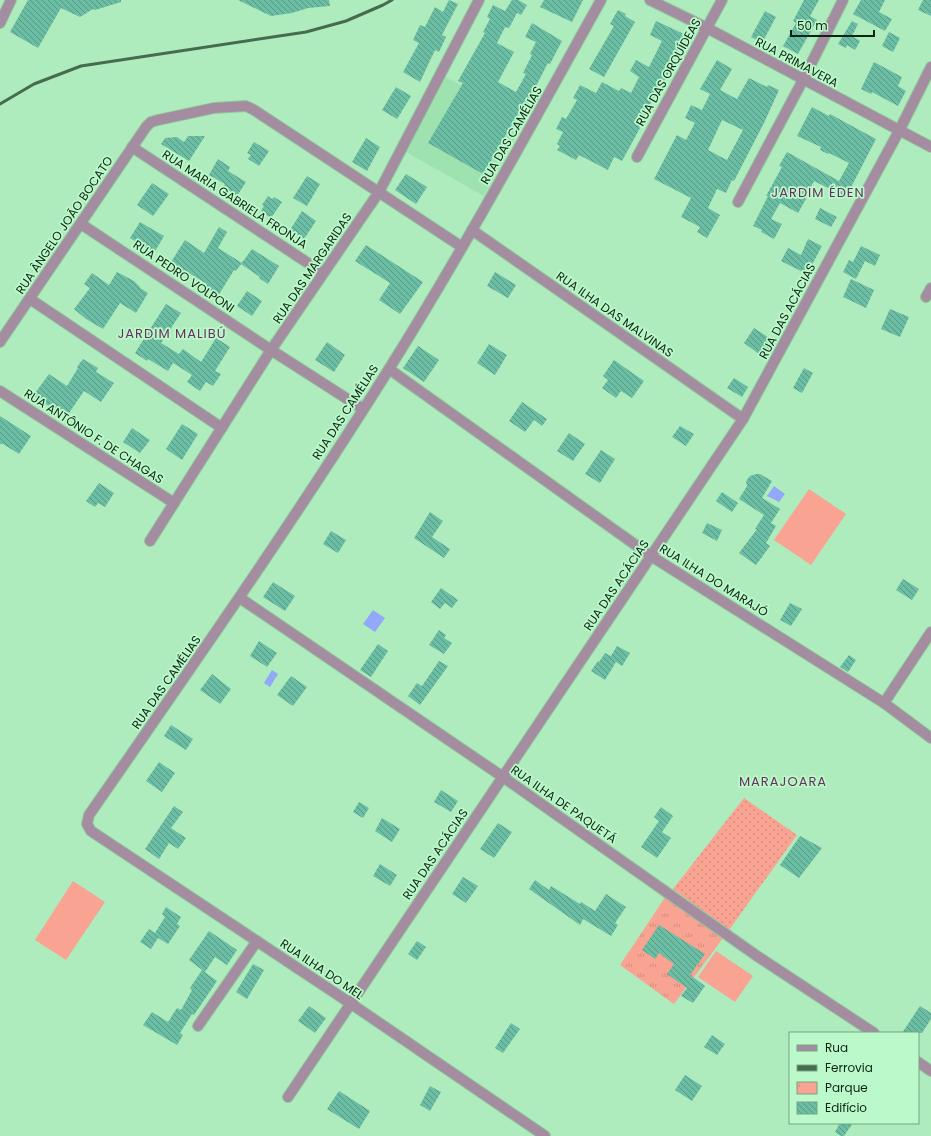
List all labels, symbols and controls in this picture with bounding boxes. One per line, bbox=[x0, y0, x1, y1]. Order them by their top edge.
scale bar bbox=[791, 12, 874, 38]
street label: RUA DAS ORQUÍDEAS bbox=[631, 15, 705, 129]
text: 50 m bbox=[797, 17, 828, 34]
street label: RUA PRIMAVERA bbox=[752, 33, 842, 91]
street label: RUA DAS CAMÉLIAS bbox=[476, 83, 546, 187]
street label: RUA MARIA GABRIELA FRONJA bbox=[159, 146, 311, 252]
street label: RUA ÂNGELO JOÃO BOCATO bbox=[11, 153, 117, 297]
district label: JARDIM ÉDEN bbox=[771, 183, 865, 202]
street label: RUA DAS MARGARIDAS bbox=[268, 209, 356, 327]
street label: RUA PEDRO VOLPONI bbox=[130, 236, 238, 316]
street label: RUA DAS ACÁCIAS bbox=[755, 260, 819, 362]
street label: RUA ILHA DAS MALVINAS bbox=[553, 267, 677, 361]
district label: JARDIM MALIBÚ bbox=[117, 324, 227, 343]
street label: RUA DAS CAMÉLIAS bbox=[308, 361, 382, 463]
street label: RUA ANTÔNIO F. DE CHAGAS bbox=[21, 385, 167, 487]
street label: RUA DAS ACÁCIAS bbox=[579, 536, 653, 634]
street label: RUA ILHA DO MARAJÓ bbox=[656, 540, 772, 620]
street label: RUA DAS CAMÉLIAS bbox=[127, 632, 205, 732]
street label: RUA ILHA DE PAQUETÁ bbox=[508, 761, 620, 847]
district label: MARAJOARA bbox=[739, 772, 827, 791]
street label: RUA DAS ACÁCIAS bbox=[398, 805, 472, 903]
street label: RUA ILHA DO MEL bbox=[277, 935, 367, 1003]
legend bbox=[789, 1032, 919, 1124]
text: Rua bbox=[825, 1039, 848, 1056]
text: Ferrovia bbox=[825, 1059, 873, 1076]
text: Parque bbox=[825, 1079, 868, 1096]
text: Edifício bbox=[825, 1099, 867, 1116]

